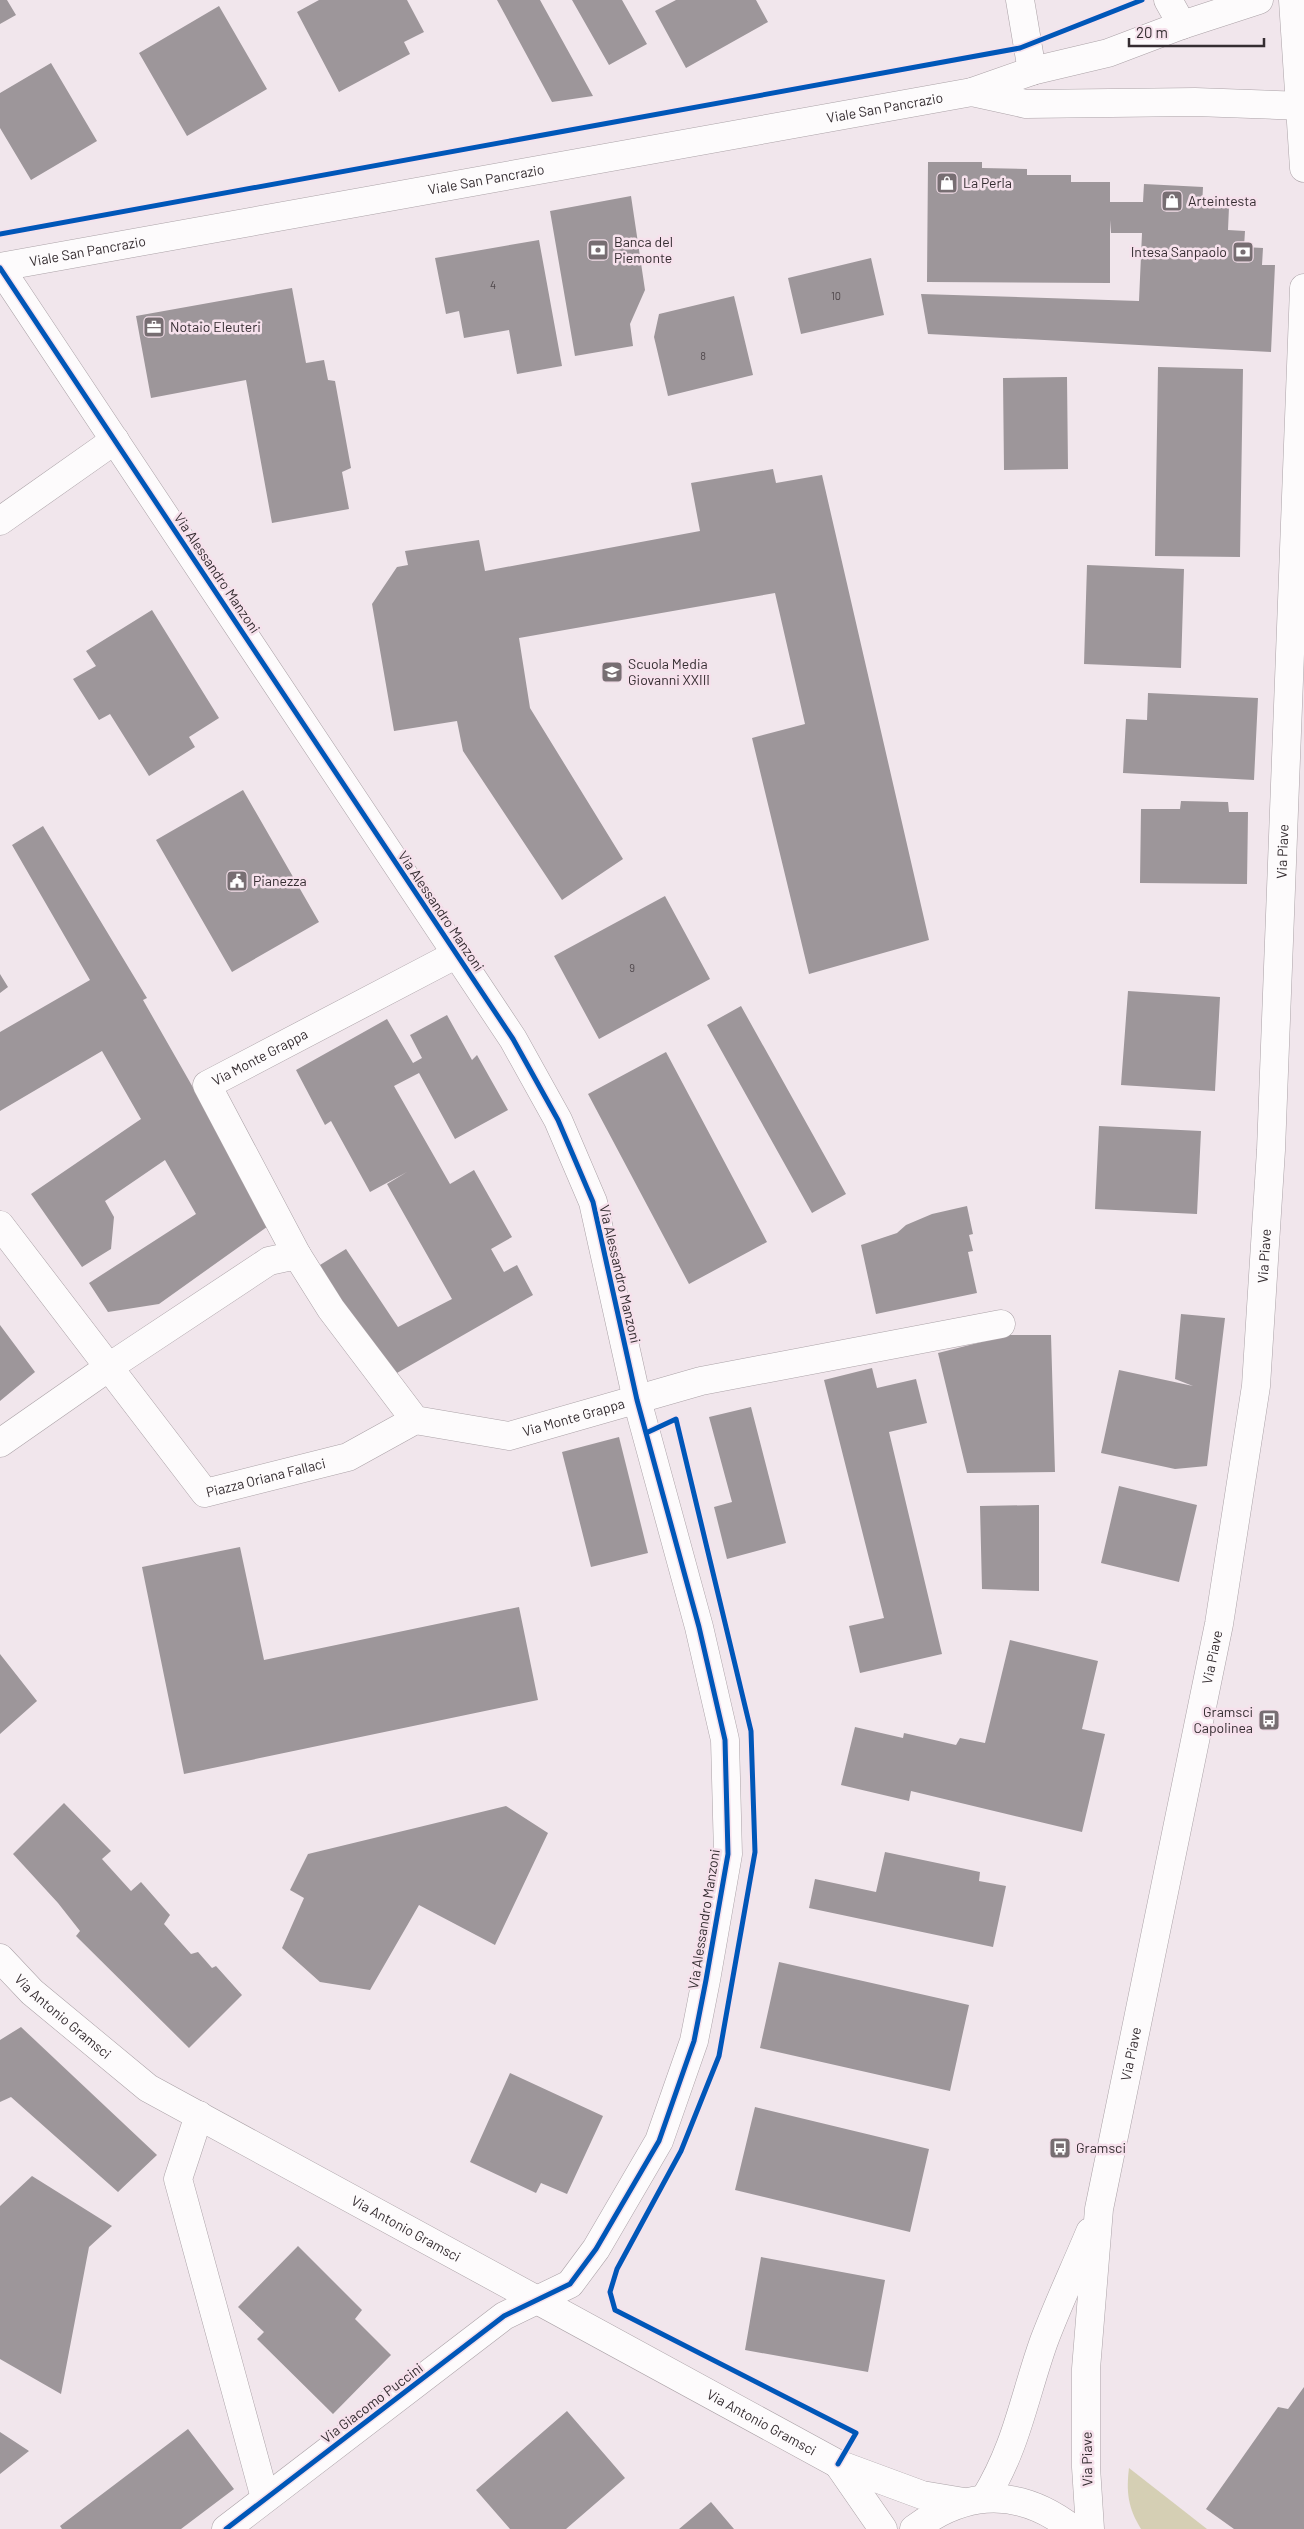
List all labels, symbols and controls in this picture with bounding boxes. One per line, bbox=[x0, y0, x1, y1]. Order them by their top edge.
scale bar bbox=[1129, 15, 1264, 47]
text: 20 m bbox=[1136, 23, 1168, 41]
street label: Viale San Pancrazio bbox=[825, 88, 944, 126]
street label: Viale San Pancrazio bbox=[427, 160, 546, 198]
shop icon: La Perla bbox=[935, 171, 959, 195]
place label: La Perla bbox=[963, 174, 1012, 191]
shop icon: Arteintesta bbox=[1160, 189, 1184, 213]
place label: Arteintesta bbox=[1188, 192, 1256, 209]
street label: Viale San Pancrazio bbox=[28, 232, 147, 270]
place label: Banca del Piemonte bbox=[614, 233, 673, 266]
bank icon: Banca del Piemonte bbox=[586, 238, 610, 262]
bank icon: Intesa Sanpaolo bbox=[1231, 240, 1255, 264]
place label: Intesa Sanpaolo bbox=[1131, 243, 1227, 260]
house number: 4 bbox=[490, 278, 496, 291]
house number: 10 bbox=[831, 289, 841, 302]
office icon: Notaio Eleuteri bbox=[142, 315, 166, 339]
place label: Notaio Eleuteri bbox=[170, 318, 261, 335]
house number: 8 bbox=[700, 349, 706, 362]
street label: Via Alessandro Manzoni bbox=[171, 509, 264, 636]
place label: Scuola Media Giovanni XXIII bbox=[628, 655, 710, 688]
school or university icon: Scuola Media Giovanni XXIII bbox=[600, 660, 624, 684]
street label: Via Piave bbox=[1272, 824, 1291, 879]
street label: Via Alessandro Manzoni bbox=[395, 847, 488, 974]
public building icon: Pianezza bbox=[225, 869, 249, 893]
place label: Pianezza bbox=[253, 872, 307, 889]
house number: 9 bbox=[629, 961, 635, 974]
street label: Via Monte Grappa bbox=[209, 1025, 310, 1089]
street label: Via Alessandro Manzoni bbox=[596, 1203, 645, 1345]
street label: Via Piave bbox=[1254, 1228, 1274, 1284]
street label: Via Monte Grappa bbox=[520, 1394, 627, 1440]
street label: Piazza Oriana Fallaci bbox=[204, 1454, 327, 1500]
street label: Via Piave bbox=[1198, 1629, 1226, 1686]
place label: Gramsci Capolinea bbox=[1193, 1703, 1253, 1736]
bus stop icon: Gramsci Capolinea bbox=[1257, 1708, 1281, 1732]
street label: Via Alessandro Manzoni bbox=[684, 1848, 723, 1990]
street label: Via Antonio Gramsci bbox=[11, 1970, 115, 2062]
street label: Via Piave bbox=[1117, 2025, 1144, 2082]
bus stop icon: Gramsci bbox=[1048, 2136, 1072, 2160]
place label: Gramsci bbox=[1076, 2139, 1126, 2156]
street label: Via Antonio Gramsci bbox=[349, 2191, 464, 2265]
street label: Via Giacomo Puccini bbox=[318, 2359, 426, 2446]
street label: Via Antonio Gramsci bbox=[704, 2385, 819, 2459]
street label: Via Piave bbox=[1078, 2432, 1095, 2486]

